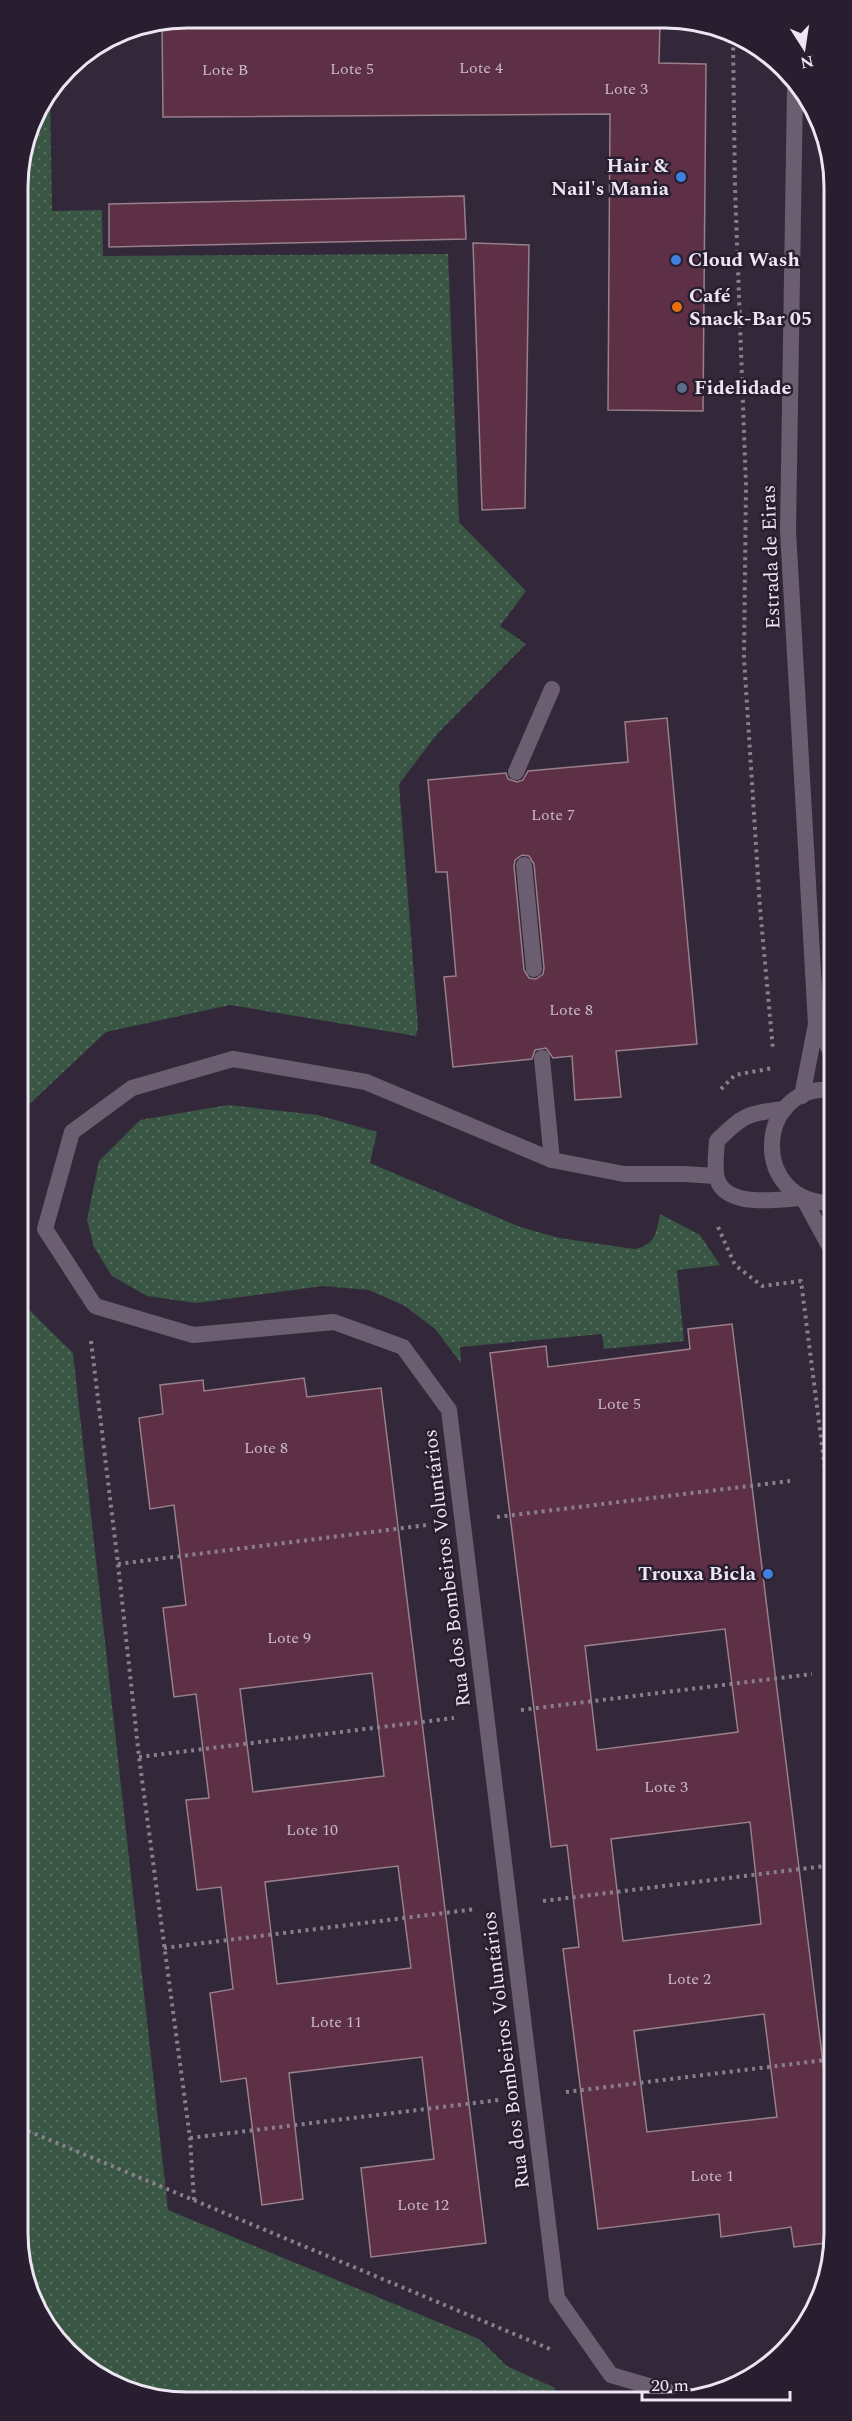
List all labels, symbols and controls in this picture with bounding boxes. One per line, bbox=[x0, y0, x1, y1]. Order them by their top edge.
north arrow bbox=[774, 18, 834, 78]
text: N bbox=[798, 49, 816, 75]
house number: Lote 4 bbox=[459, 56, 503, 80]
house number: Lote 5 bbox=[330, 57, 374, 81]
house number: Lote B bbox=[202, 58, 248, 82]
house number: Lote 3 bbox=[604, 77, 648, 101]
place label: Hair & Nail's Mania bbox=[551, 151, 670, 204]
marker: Hair & Nail's Mania bbox=[674, 170, 688, 184]
place label: Cloud Wash bbox=[688, 245, 800, 275]
marker: Cloud Wash bbox=[669, 253, 683, 267]
place label: Café Snack-Bar 05 bbox=[689, 281, 812, 334]
marker: Café Snack-Bar 05 bbox=[670, 300, 684, 314]
place label: Fidelidade bbox=[694, 373, 792, 403]
marker: Fidelidade bbox=[675, 381, 689, 395]
street label: Estrada de Eiras bbox=[753, 484, 789, 630]
house number: Lote 7 bbox=[531, 803, 575, 827]
house number: Lote 8 bbox=[549, 998, 593, 1022]
house number: Lote 5 bbox=[597, 1392, 641, 1416]
street label: Rua dos Bombeiros Voluntários bbox=[415, 1427, 479, 1709]
house number: Lote 8 bbox=[244, 1436, 288, 1460]
place label: Trouxa Bicla bbox=[638, 1559, 757, 1589]
marker: Trouxa Bicla bbox=[761, 1567, 775, 1581]
house number: Lote 9 bbox=[267, 1626, 311, 1650]
house number: Lote 3 bbox=[644, 1775, 688, 1799]
house number: Lote 10 bbox=[286, 1818, 338, 1842]
street label: Rua dos Bombeiros Voluntários bbox=[474, 1909, 538, 2191]
house number: Lote 2 bbox=[667, 1967, 711, 1991]
house number: Lote 11 bbox=[310, 2010, 362, 2034]
house number: Lote 1 bbox=[690, 2164, 734, 2188]
house number: Lote 12 bbox=[397, 2193, 449, 2217]
scale bar bbox=[642, 2364, 790, 2402]
text: 20 m bbox=[651, 2372, 689, 2399]

